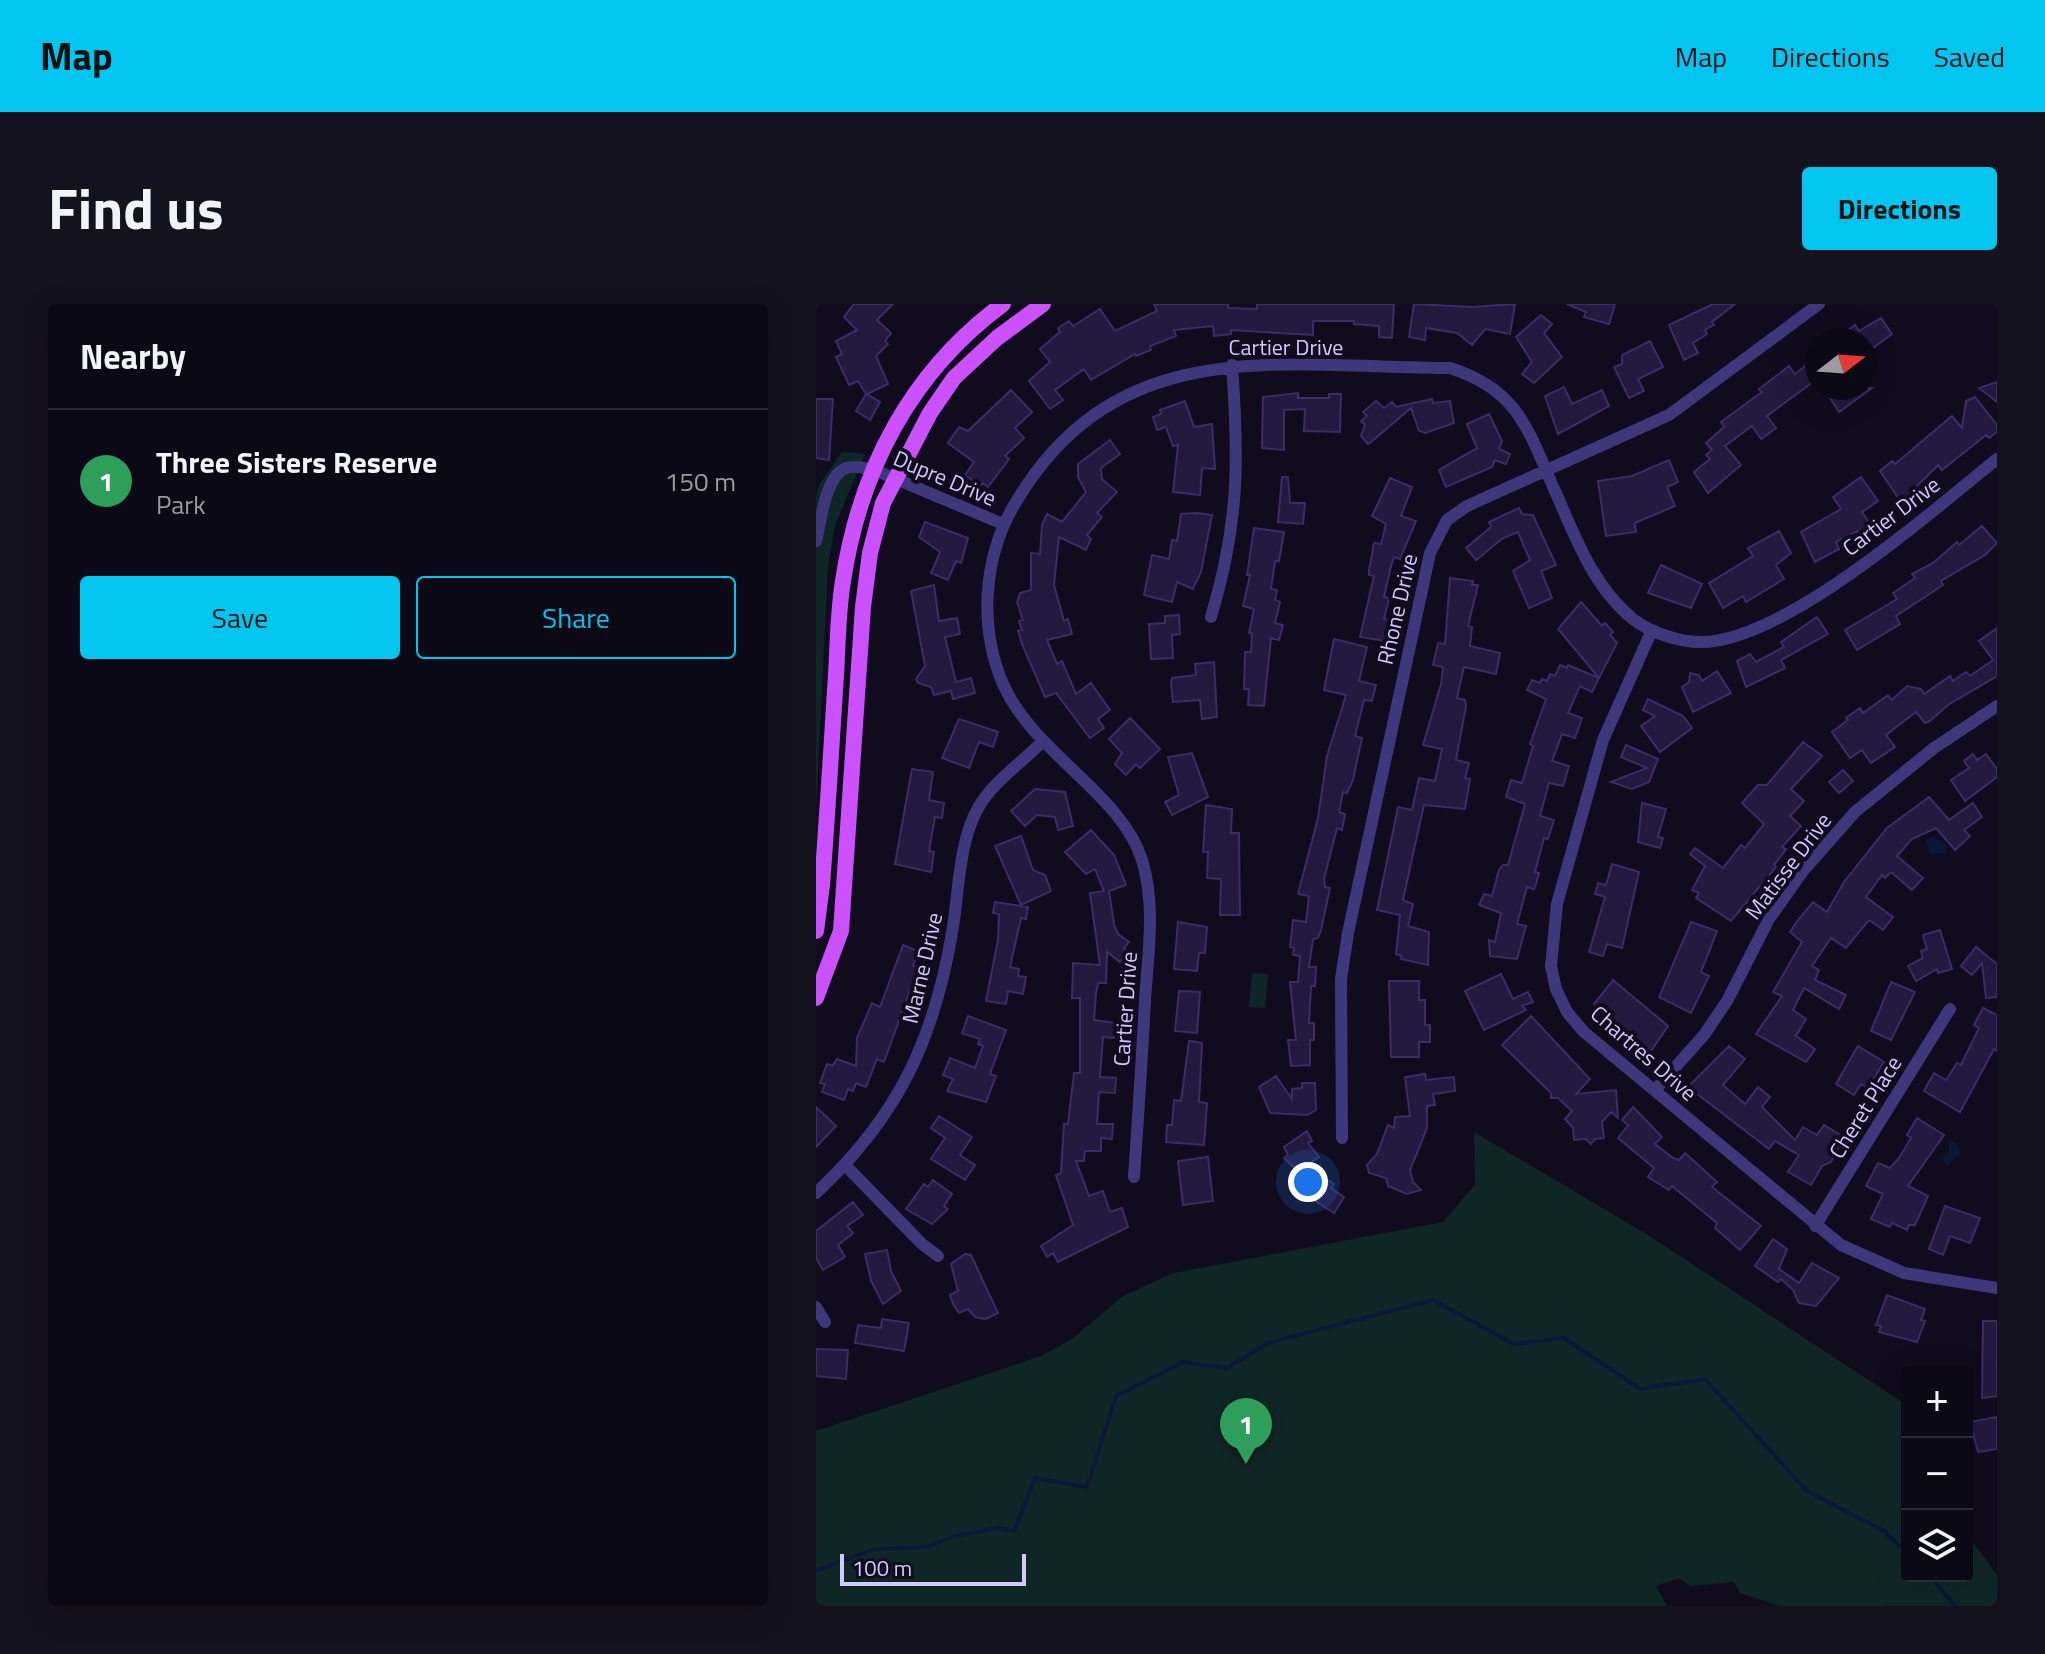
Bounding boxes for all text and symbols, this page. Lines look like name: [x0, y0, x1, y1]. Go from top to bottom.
text: Map: [40, 27, 113, 85]
text: Map: [1675, 35, 1727, 78]
text: Directions: [1771, 35, 1890, 78]
text: Saved: [1934, 35, 2005, 78]
text: Find us: [48, 166, 224, 251]
button: Directions: [1802, 167, 1997, 250]
north arrow: [1805, 328, 1877, 400]
text: Nearby: [80, 330, 186, 382]
street label: Cartier Drive: [1229, 330, 1343, 364]
text: Three Sisters Reserve: [156, 439, 437, 485]
street label: Dupre Drive: [888, 441, 1002, 515]
text: 1: [99, 462, 113, 501]
text: 150 m: [665, 462, 736, 501]
street label: Cartier Drive: [1835, 468, 1947, 564]
text: Park: [156, 485, 206, 524]
street label: Rhone Drive: [1368, 550, 1426, 668]
button: Save: [80, 576, 400, 659]
button: Share: [416, 576, 736, 659]
street label: Matisse Drive: [1736, 805, 1840, 927]
street label: Marne Drive: [893, 909, 951, 1027]
street label: Cartier Drive: [1104, 951, 1146, 1067]
street label: Chartres Drive: [1583, 997, 1705, 1109]
street label: Cheret Place: [1820, 1049, 1910, 1165]
your location: [1288, 1162, 1328, 1202]
map controls: [1901, 1366, 1973, 1582]
button: +: [1901, 1366, 1973, 1438]
pin: 1: [1220, 1398, 1272, 1464]
button: −: [1901, 1438, 1973, 1510]
button: layers: [1901, 1510, 1973, 1582]
scale bar: [840, 1550, 1026, 1586]
text: 100 m: [852, 1551, 912, 1585]

